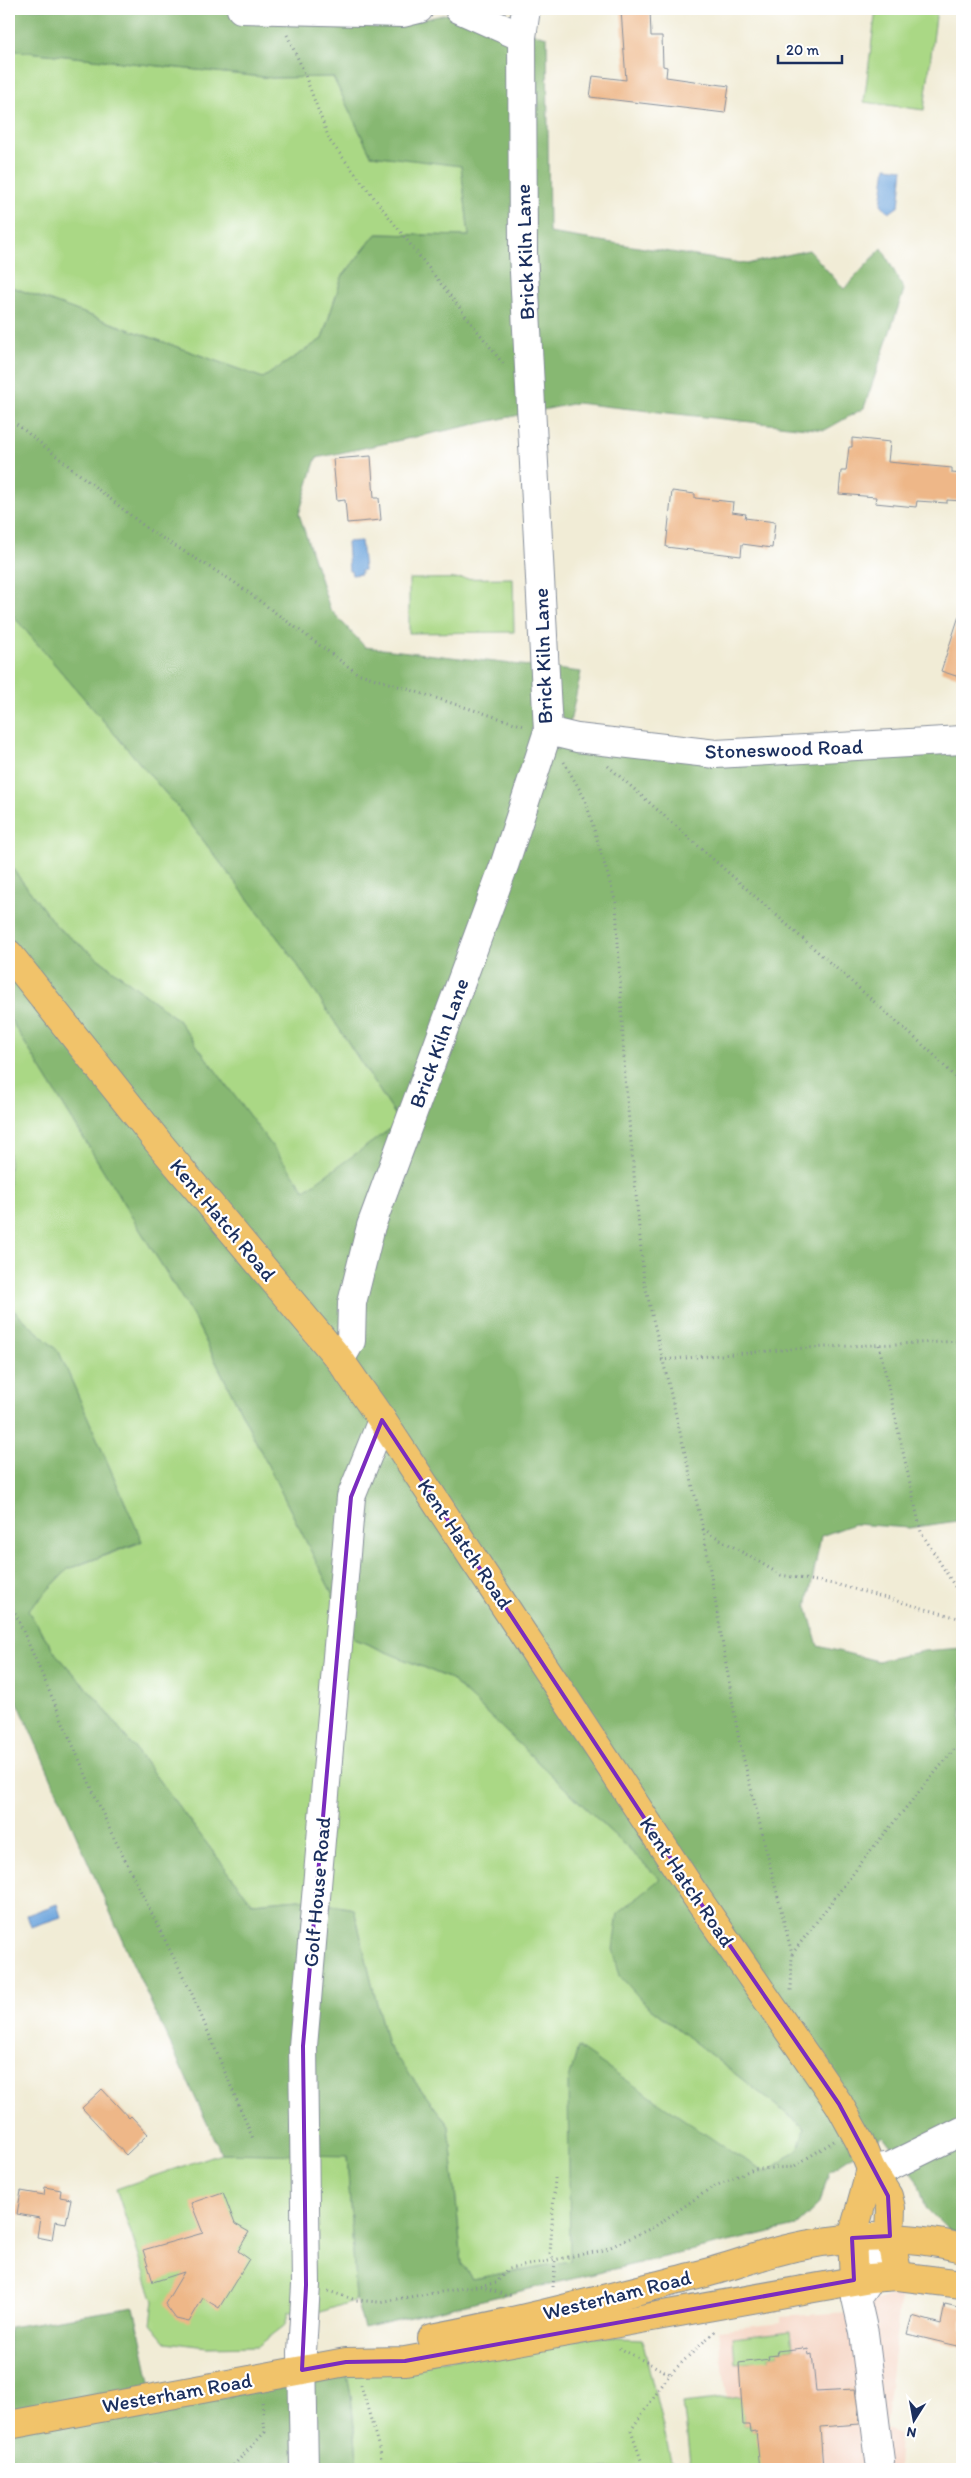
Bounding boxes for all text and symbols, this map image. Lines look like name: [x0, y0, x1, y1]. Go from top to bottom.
scale bar: [778, 32, 842, 64]
text: 20 m: [786, 41, 820, 59]
street label: Brick Kiln Lane: [510, 184, 539, 321]
street label: Brick Kiln Lane: [528, 588, 557, 725]
street label: Stoneswood Road: [704, 733, 864, 764]
street label: Brick Kiln Lane: [403, 975, 474, 1111]
street label: Kent Hatch Road: [165, 1154, 282, 1286]
street label: Kent Hatch Road: [413, 1474, 519, 1614]
street label: Kent Hatch Road: [635, 1812, 741, 1952]
street label: Golf House Road: [297, 1815, 336, 1968]
street label: Westerham Road: [540, 2264, 694, 2325]
street label: Westerham Road: [100, 2367, 254, 2418]
north arrow: [888, 2396, 938, 2446]
text: N: [905, 2423, 918, 2442]

